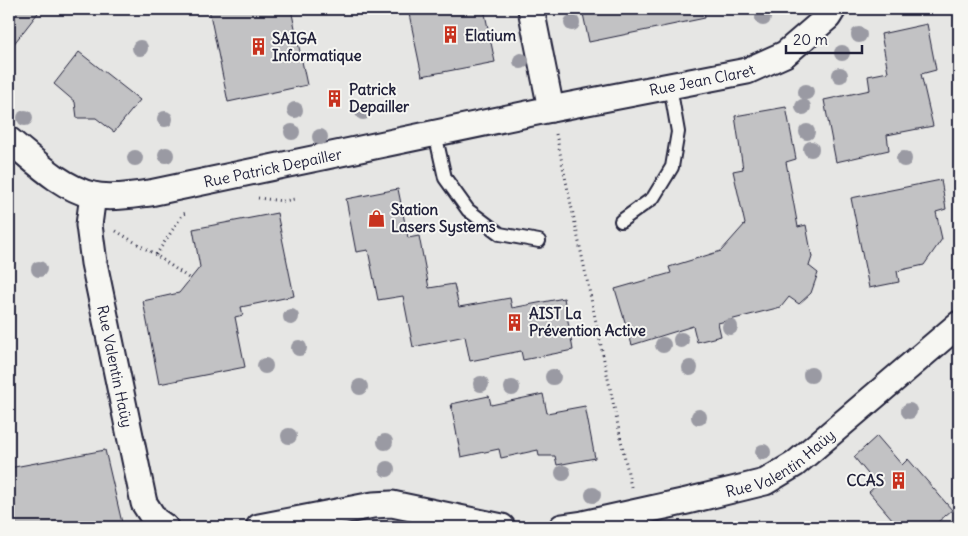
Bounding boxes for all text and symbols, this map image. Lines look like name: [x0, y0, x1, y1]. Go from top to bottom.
scale bar: [786, 22, 862, 54]
building icon: Elatium: [441, 25, 461, 45]
place label: Elatium: [465, 26, 516, 45]
place label: SAIGA Informatique: [272, 29, 362, 66]
text: 20 m: [793, 30, 828, 49]
building icon: SAIGA Informatique: [248, 37, 268, 57]
street label: Rue Jean Claret: [647, 59, 758, 99]
place label: Patrick Depailler: [349, 80, 410, 117]
building icon: Patrick Depailler: [325, 88, 345, 108]
street label: Rue Patrick Depailler: [202, 144, 343, 191]
place label: Station Lasers Systems: [391, 200, 496, 237]
shop icon: Station Lasers Systems: [367, 208, 387, 228]
street label: Rue Valentin Haüy: [94, 303, 137, 429]
place label: AIST La Prévention Active: [529, 304, 646, 340]
building icon: AIST La Prévention Active: [505, 312, 525, 332]
street label: Rue Valentin Haüy: [724, 425, 839, 501]
building icon: CCAS: [888, 470, 908, 490]
place label: CCAS: [847, 471, 884, 490]

